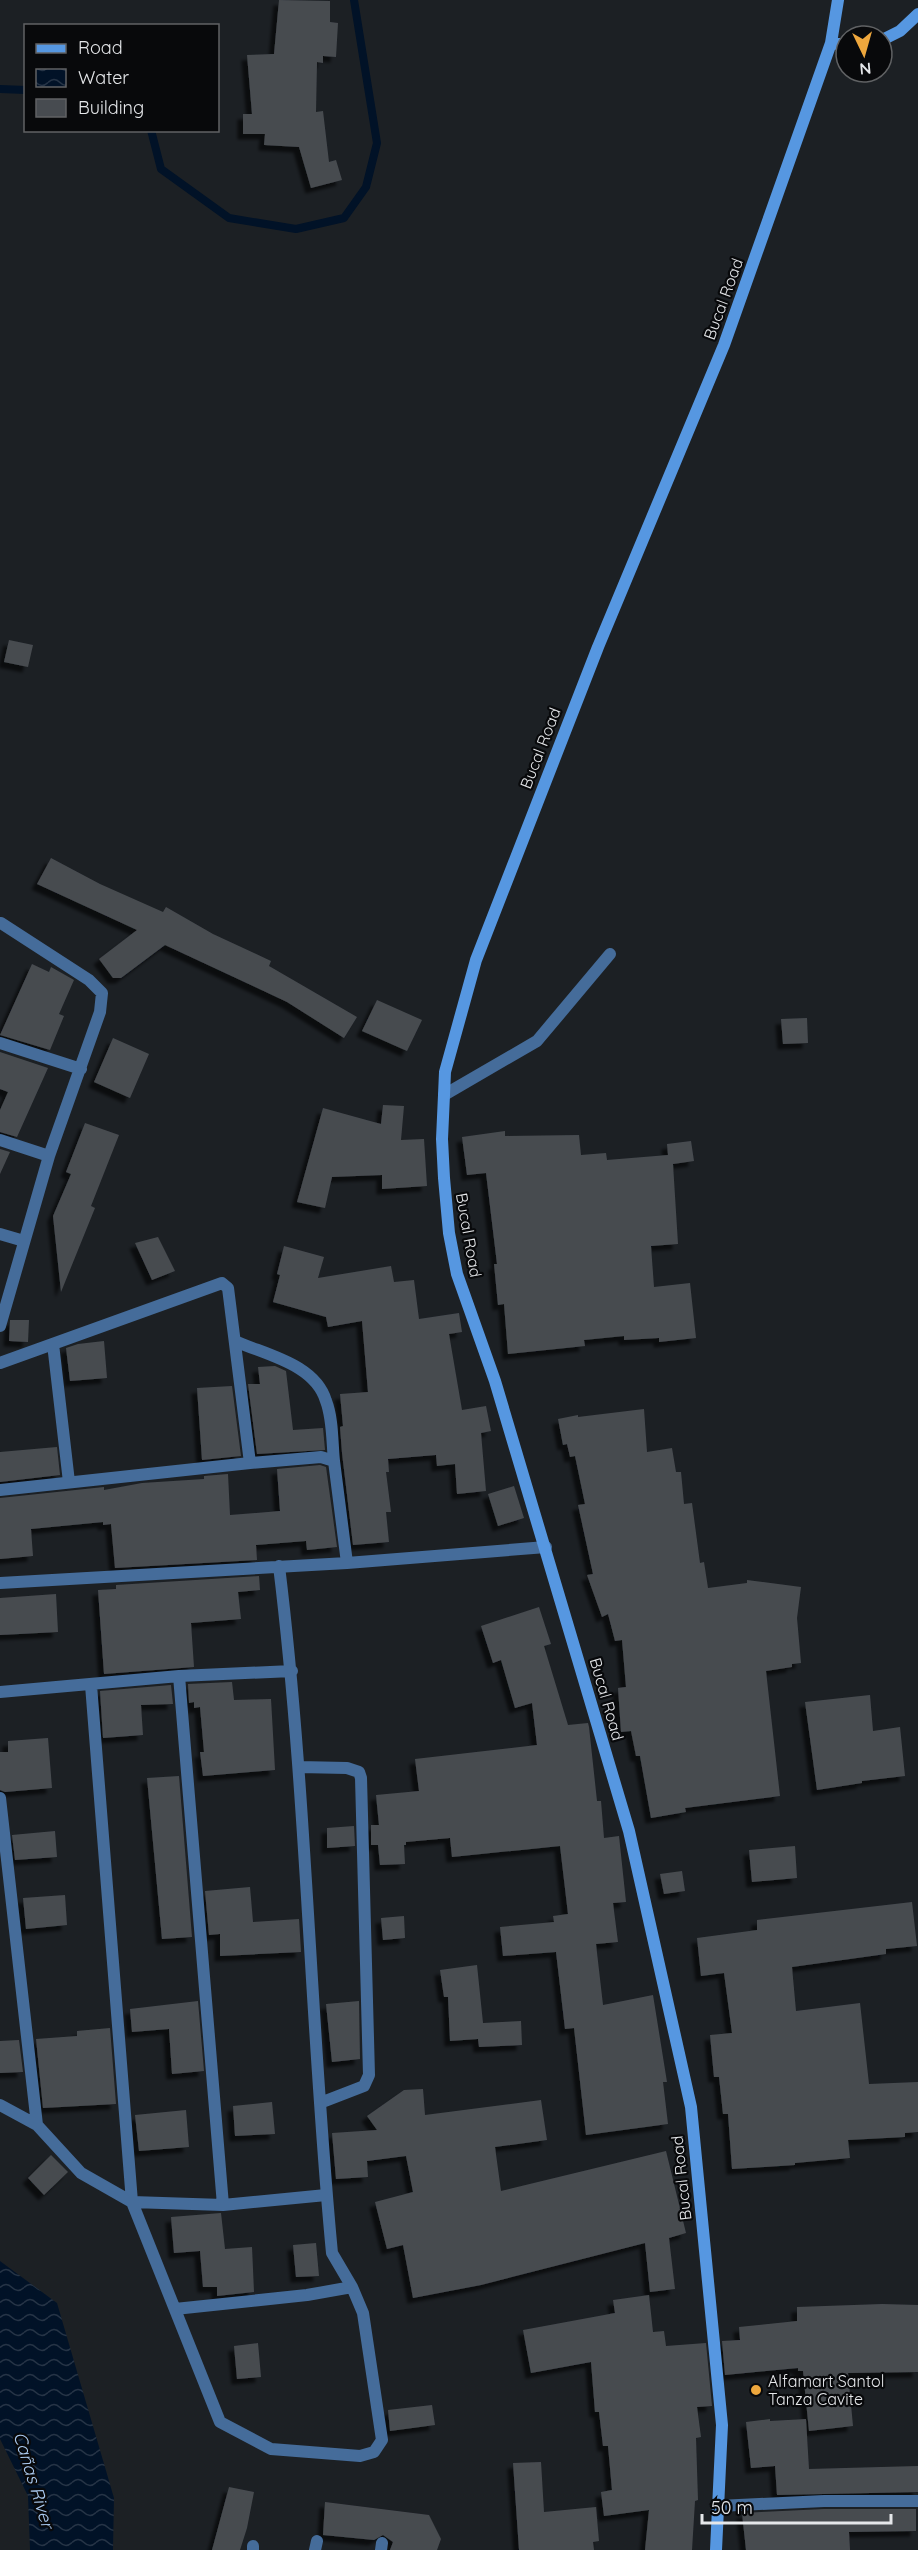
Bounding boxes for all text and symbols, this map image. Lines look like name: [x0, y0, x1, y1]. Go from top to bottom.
legend: [24, 24, 219, 132]
north arrow: [834, 24, 894, 84]
text: Road: [78, 36, 123, 59]
text: N: [859, 58, 872, 79]
text: Water: [78, 66, 129, 89]
text: Building: [78, 96, 144, 119]
street label: Bucal Road: [699, 256, 747, 342]
street label: Bucal Road: [515, 705, 565, 791]
street label: Bucal Road: [452, 1191, 486, 1279]
street label: Bucal Road: [586, 1655, 628, 1743]
street label: Bucal Road: [667, 2135, 695, 2221]
place label: Alfamart Santol Tanza Cavite: [768, 2371, 884, 2409]
marker: Alfamart Santol Tanza Cavite: [749, 2383, 763, 2397]
water label: Cañas River: [8, 2429, 60, 2533]
scale bar: [702, 2487, 891, 2525]
text: 50 m: [711, 2496, 753, 2519]

